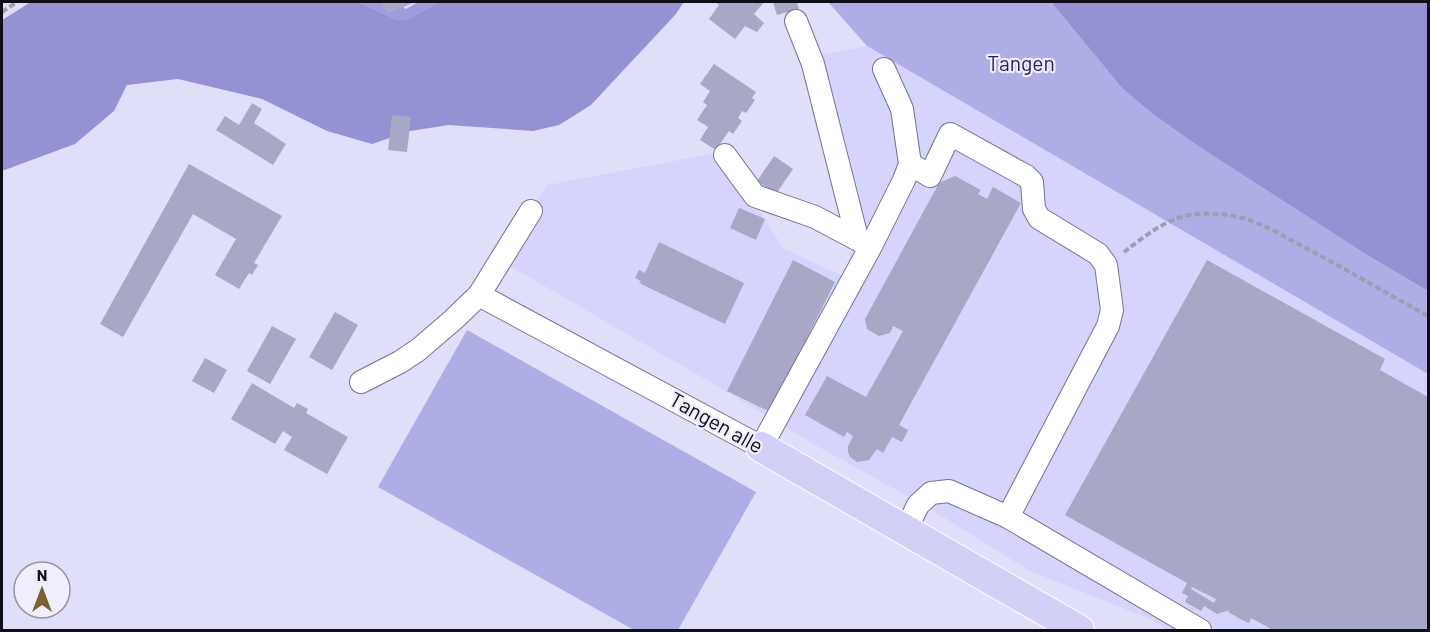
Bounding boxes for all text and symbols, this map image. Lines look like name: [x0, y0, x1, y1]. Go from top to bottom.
park label: Tangen: [987, 50, 1055, 75]
street label: Tangen alle: [666, 386, 768, 458]
north arrow: [12, 560, 72, 620]
text: N: [37, 565, 47, 584]

